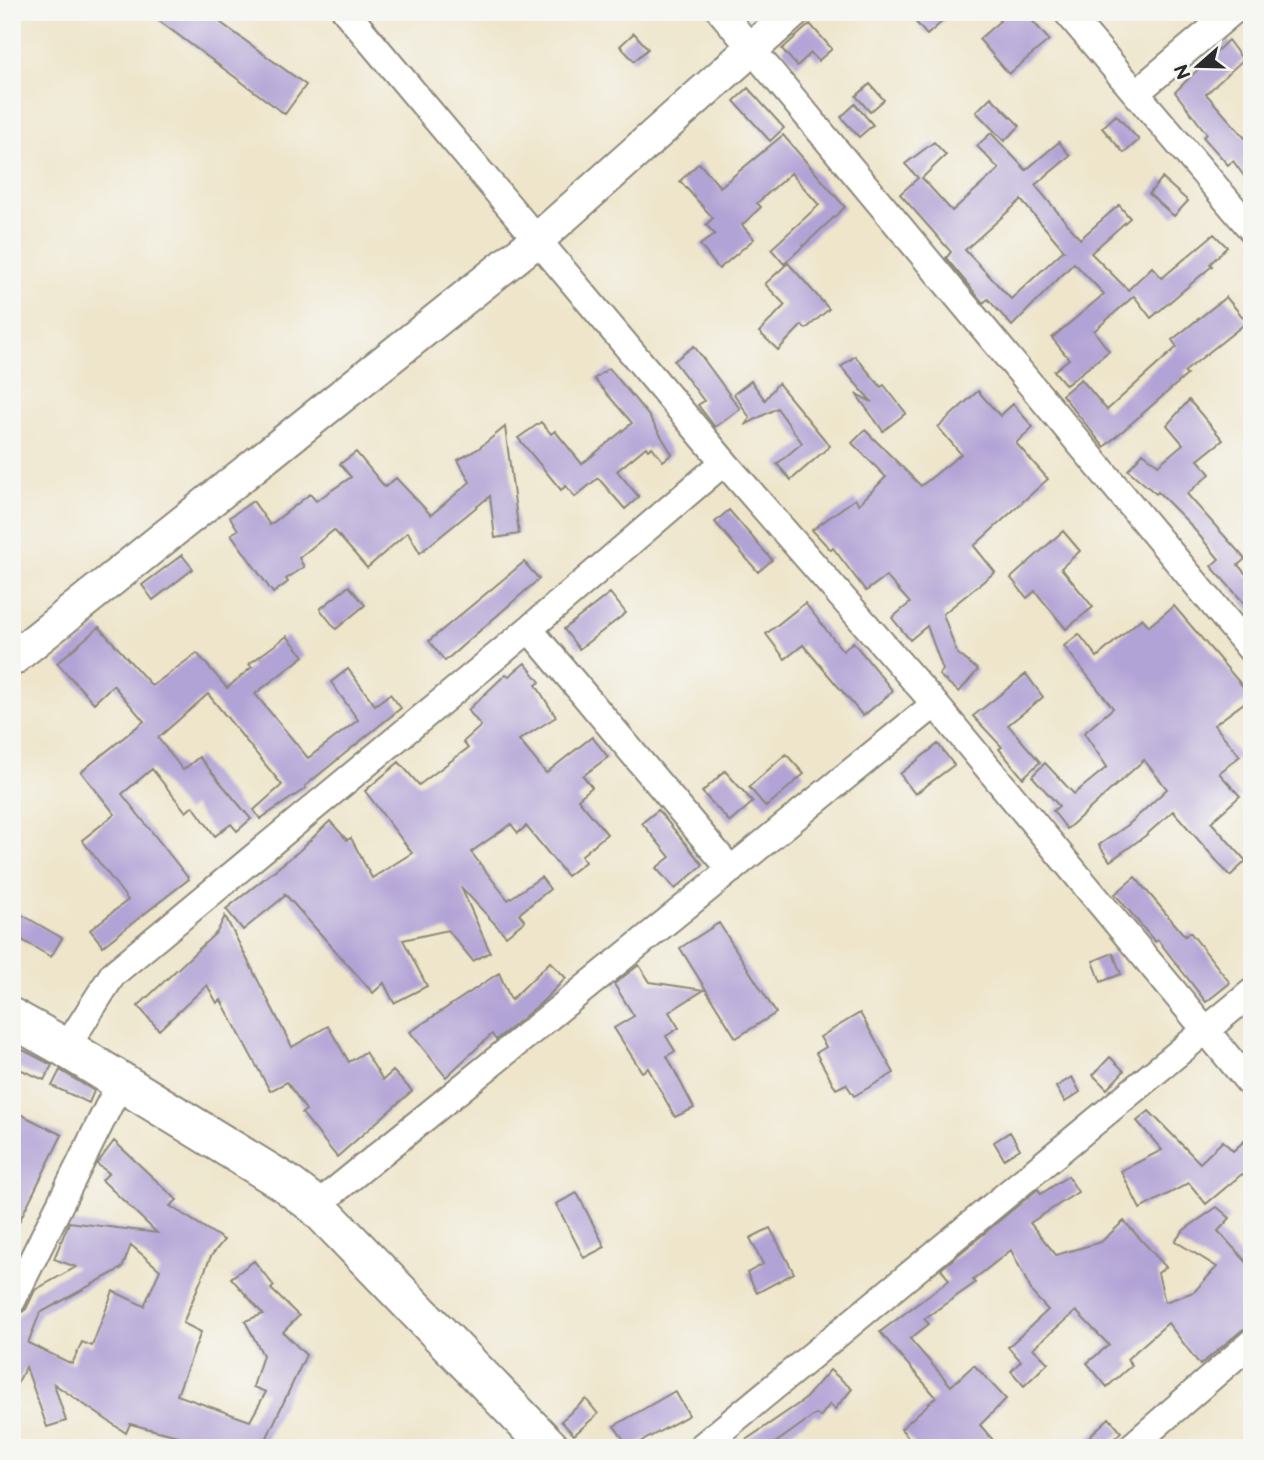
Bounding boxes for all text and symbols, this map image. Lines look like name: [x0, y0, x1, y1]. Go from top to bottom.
north arrow: [1162, 32, 1232, 102]
text: N: [1170, 61, 1197, 82]

